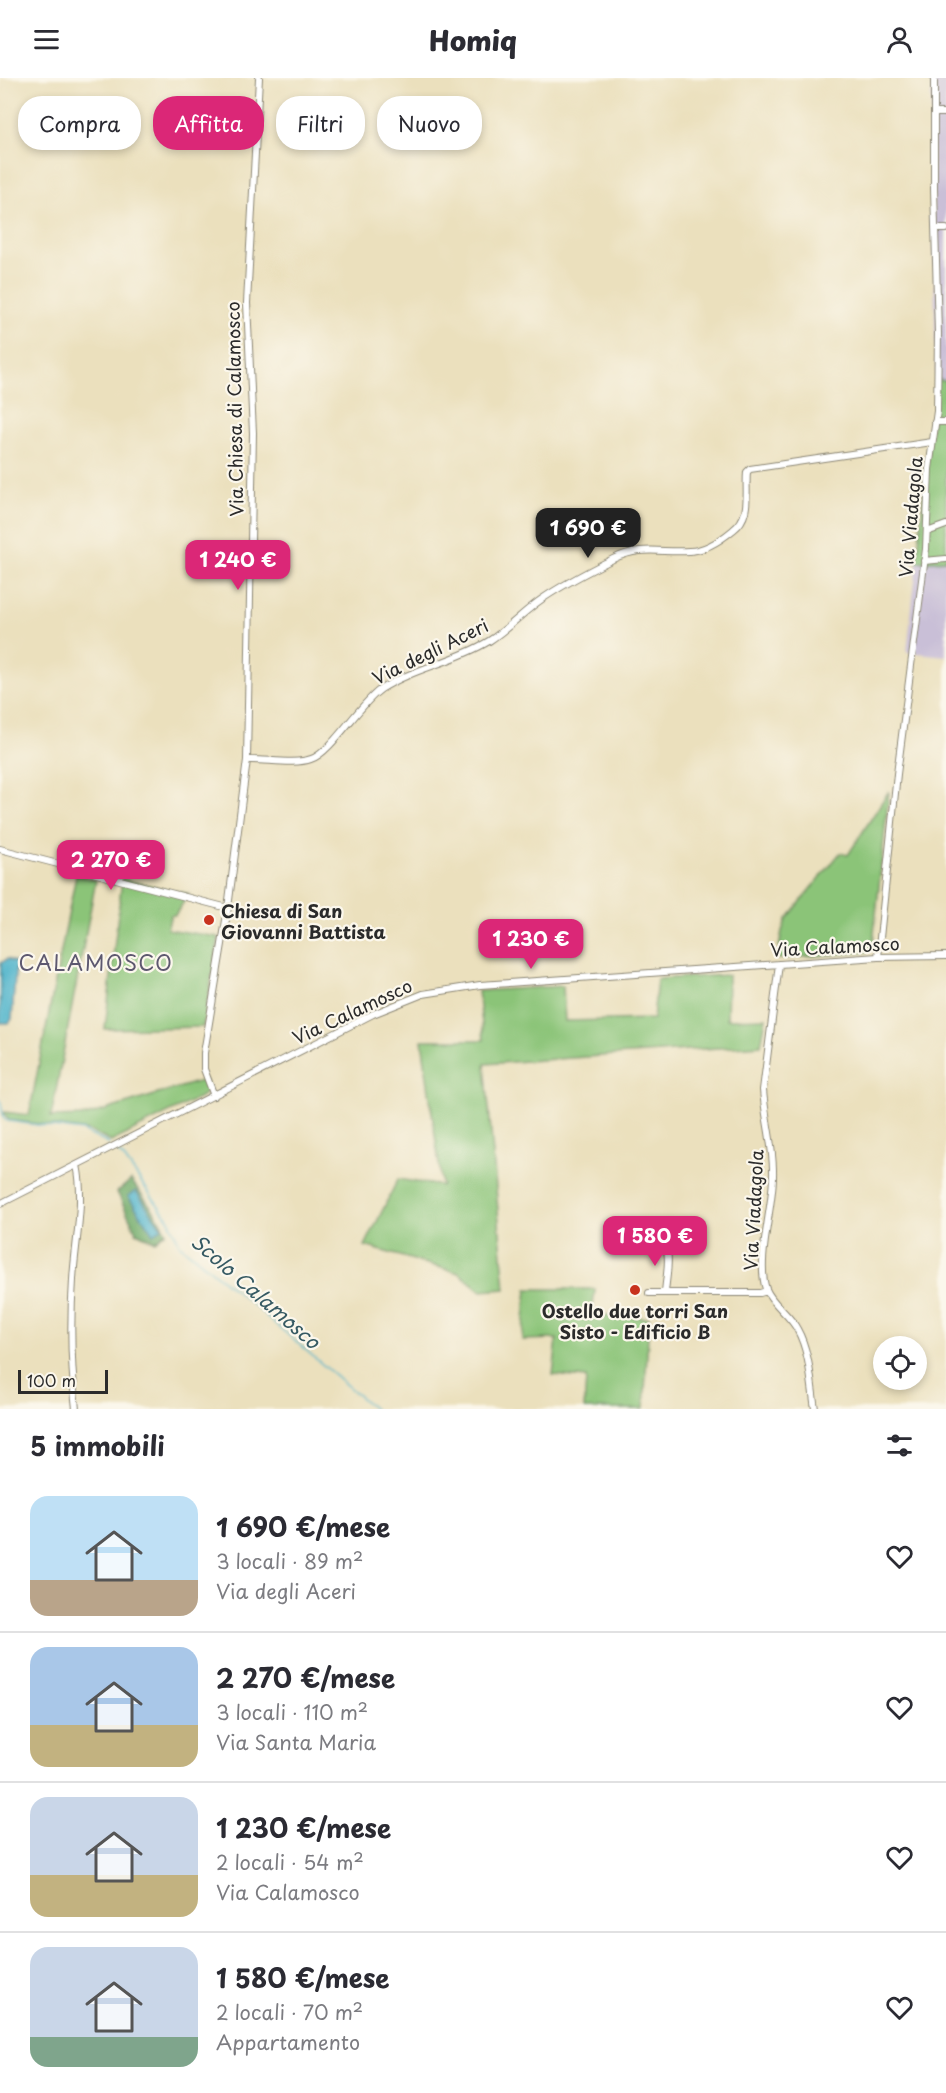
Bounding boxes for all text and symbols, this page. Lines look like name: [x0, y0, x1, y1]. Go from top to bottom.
text: Homiq: [429, 19, 517, 60]
icon: menu: [30, 23, 63, 56]
icon: person: [883, 23, 916, 56]
chip: Compra: [18, 96, 141, 150]
chip: Affitta: [153, 96, 264, 150]
chip: Filtri: [276, 96, 365, 150]
chip: Nuovo: [377, 96, 482, 150]
street label: Via Chiesa di Calamosco: [219, 301, 249, 517]
street label: Via Viadagola: [891, 455, 929, 579]
pin: 1 690 €: [533, 508, 643, 559]
text: 1 690 €: [550, 512, 626, 542]
pin: 1 240 €: [183, 540, 293, 591]
text: 1 240 €: [199, 544, 277, 574]
street label: Via degli Aceri: [367, 611, 493, 691]
pin: 2 270 €: [56, 840, 166, 891]
text: 2 270 €: [71, 844, 151, 874]
place label: Chiesa di San Giovanni Battista: [221, 897, 386, 945]
marker: Chiesa di San Giovanni Battista: [202, 913, 216, 927]
pin: 1 230 €: [476, 919, 586, 970]
text: 1 230 €: [492, 923, 570, 953]
street label: Via Calamosco: [770, 929, 900, 963]
district label: CALAMOSCO: [18, 946, 174, 978]
street label: Via Calamosco: [288, 971, 416, 1051]
street label: Via Viadagola: [736, 1148, 770, 1271]
pin: 1 580 €: [600, 1216, 710, 1267]
text: 1 580 €: [617, 1220, 693, 1250]
water label: Scolo Calamosco: [185, 1227, 328, 1356]
marker: Ostello due torri San Sisto - Edificio B: [628, 1283, 642, 1297]
place label: Ostello due torri San Sisto - Edificio B: [542, 1297, 728, 1345]
map controls: [873, 1336, 927, 1390]
button: locate: [873, 1336, 927, 1390]
scale bar: [18, 1367, 108, 1394]
text: 100 m: [27, 1368, 76, 1392]
text: 5 immobili: [30, 1426, 165, 1465]
icon: filters: [883, 1429, 916, 1462]
text: 1 690 €/mese: [216, 1507, 390, 1546]
icon: home: [78, 1520, 150, 1592]
icon: heart: [883, 1540, 916, 1573]
text: 3 locali · 89 m²: [216, 1546, 363, 1576]
text: Via degli Aceri: [216, 1576, 356, 1606]
text: 2 270 €/mese: [216, 1658, 395, 1697]
icon: home: [78, 1671, 150, 1743]
icon: heart: [883, 1691, 916, 1724]
text: 3 locali · 110 m²: [216, 1697, 368, 1727]
text: Via Santa Maria: [216, 1727, 376, 1757]
text: 1 230 €/mese: [216, 1808, 391, 1847]
icon: home: [78, 1821, 150, 1893]
icon: heart: [883, 1841, 916, 1874]
text: 2 locali · 54 m²: [216, 1847, 364, 1877]
text: Via Calamosco: [216, 1877, 360, 1907]
text: 1 580 €/mese: [216, 1958, 390, 1997]
icon: home: [78, 1971, 150, 2043]
icon: heart: [883, 1991, 916, 2024]
text: 2 locali · 70 m²: [216, 1997, 363, 2027]
text: Appartamento: [216, 2027, 360, 2057]

